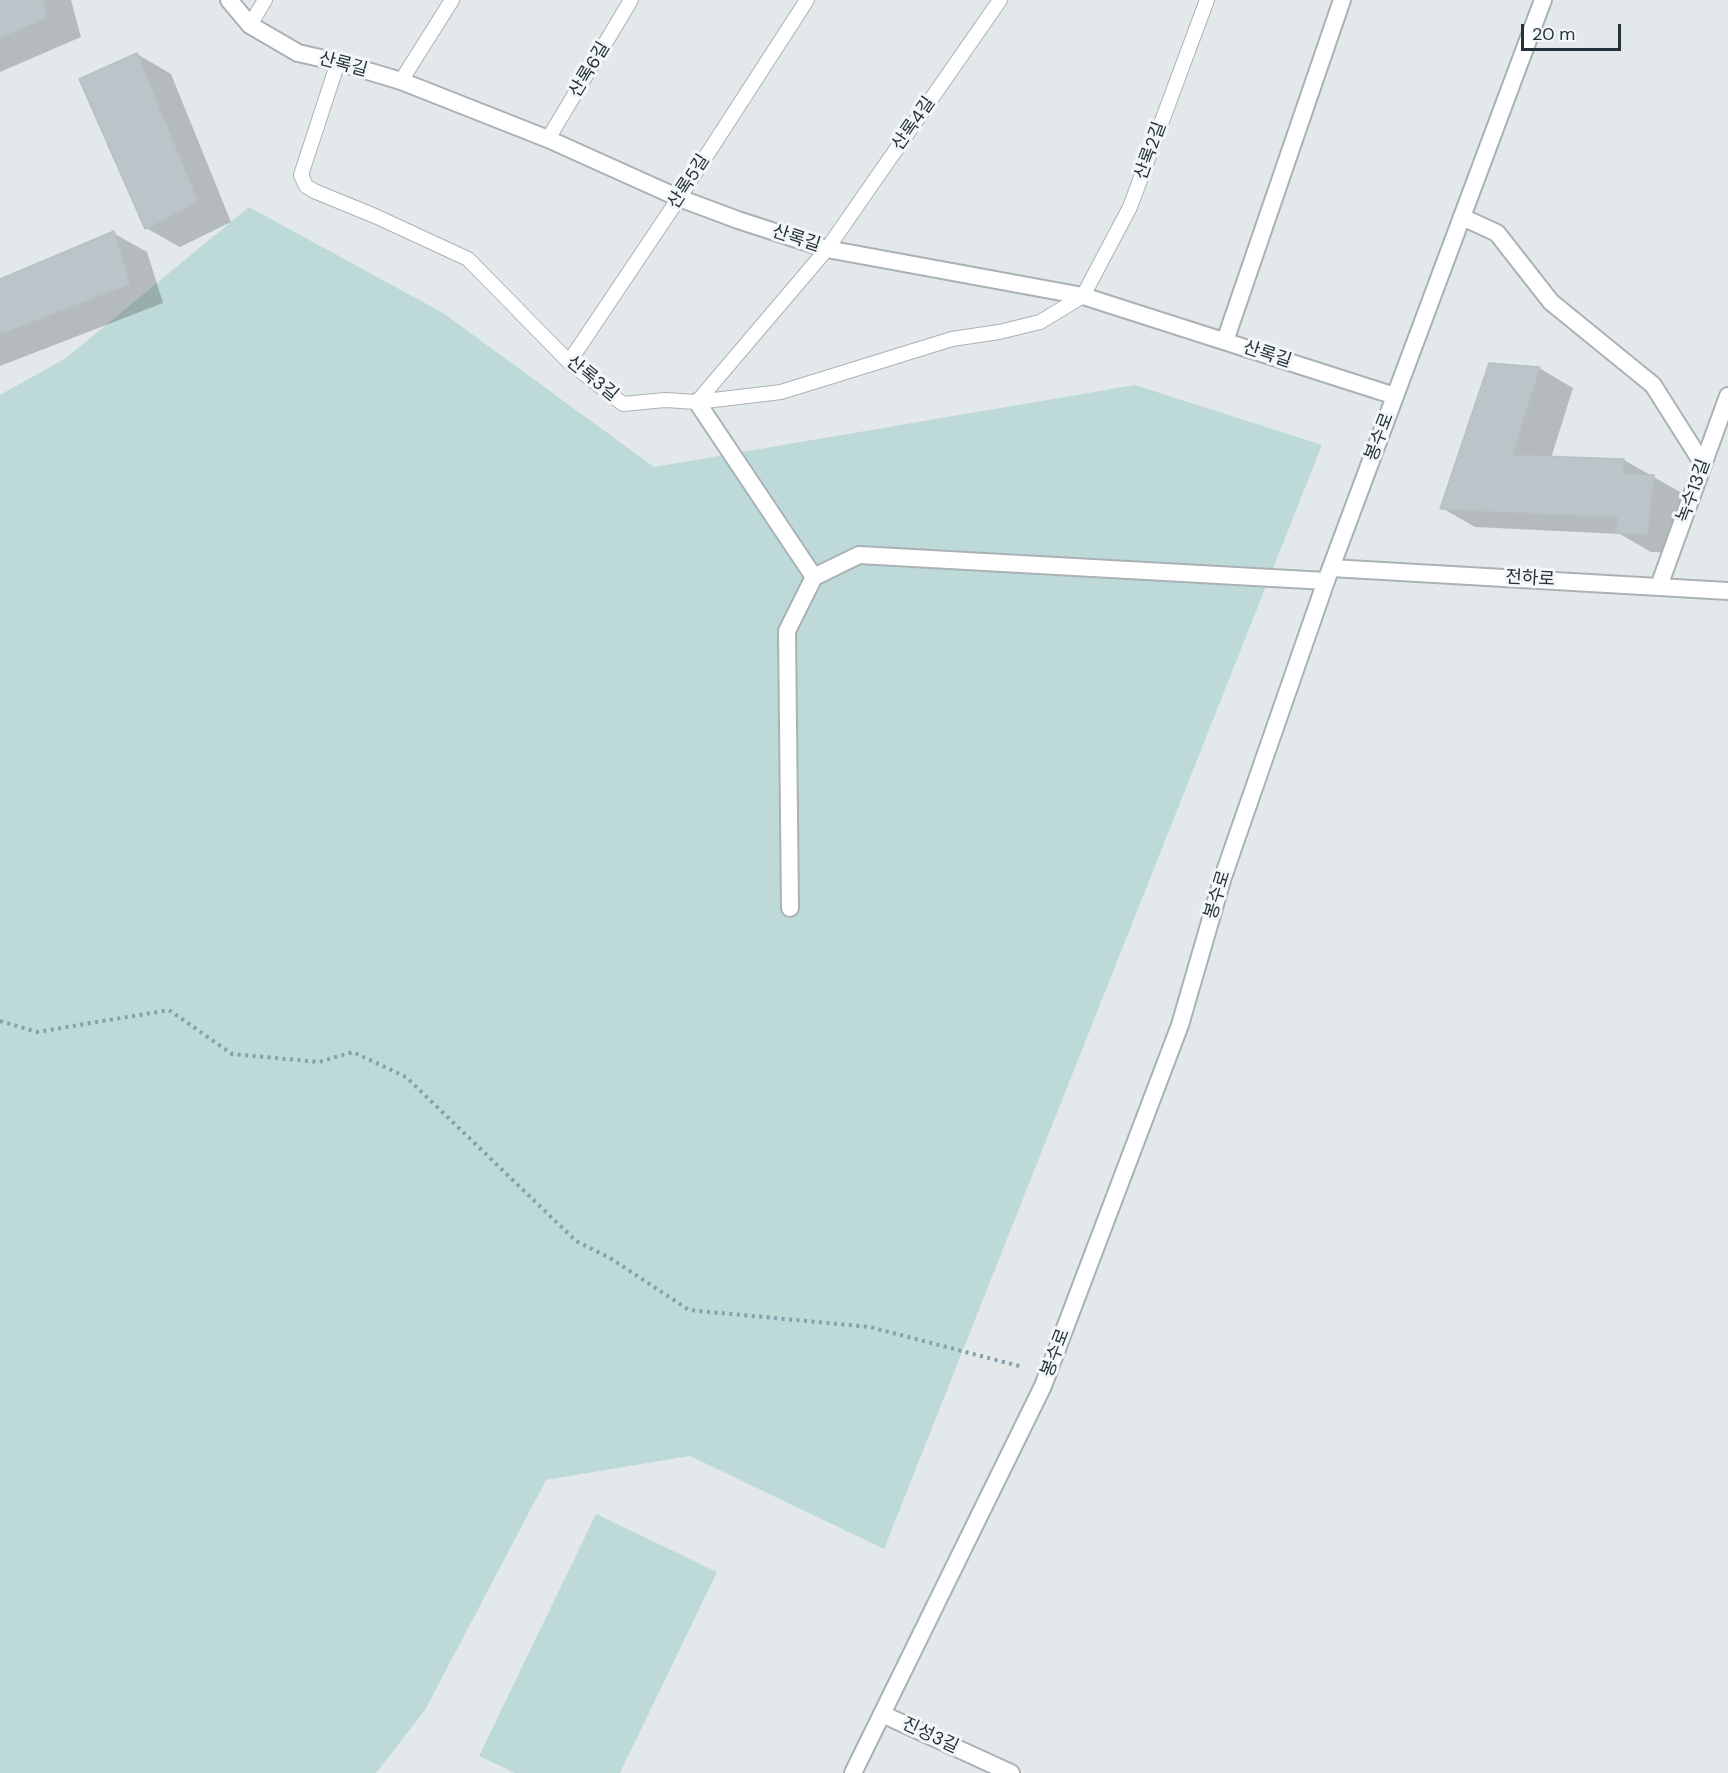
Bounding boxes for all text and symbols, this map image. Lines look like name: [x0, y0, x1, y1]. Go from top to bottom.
scale bar: [1524, 12, 1624, 50]
text: 20 m: [1532, 22, 1575, 46]
street label: 산록6길: [565, 38, 615, 102]
street label: 산록길: [316, 48, 370, 82]
street label: 산록4길: [888, 93, 940, 155]
street label: 산록2길: [1131, 119, 1171, 183]
street label: 산록5길: [663, 151, 715, 213]
street label: 산록길: [769, 221, 823, 257]
street label: 산록길: [1240, 337, 1294, 373]
street label: 산록3길: [562, 352, 622, 406]
street label: 봉수로: [1361, 410, 1399, 464]
street label: 녹수13길: [1673, 456, 1715, 526]
street label: 전하로: [1505, 567, 1555, 591]
street label: 봉수로: [1200, 868, 1236, 922]
street label: 봉수로: [1037, 1326, 1075, 1380]
street label: 진성3길: [898, 1713, 962, 1759]

